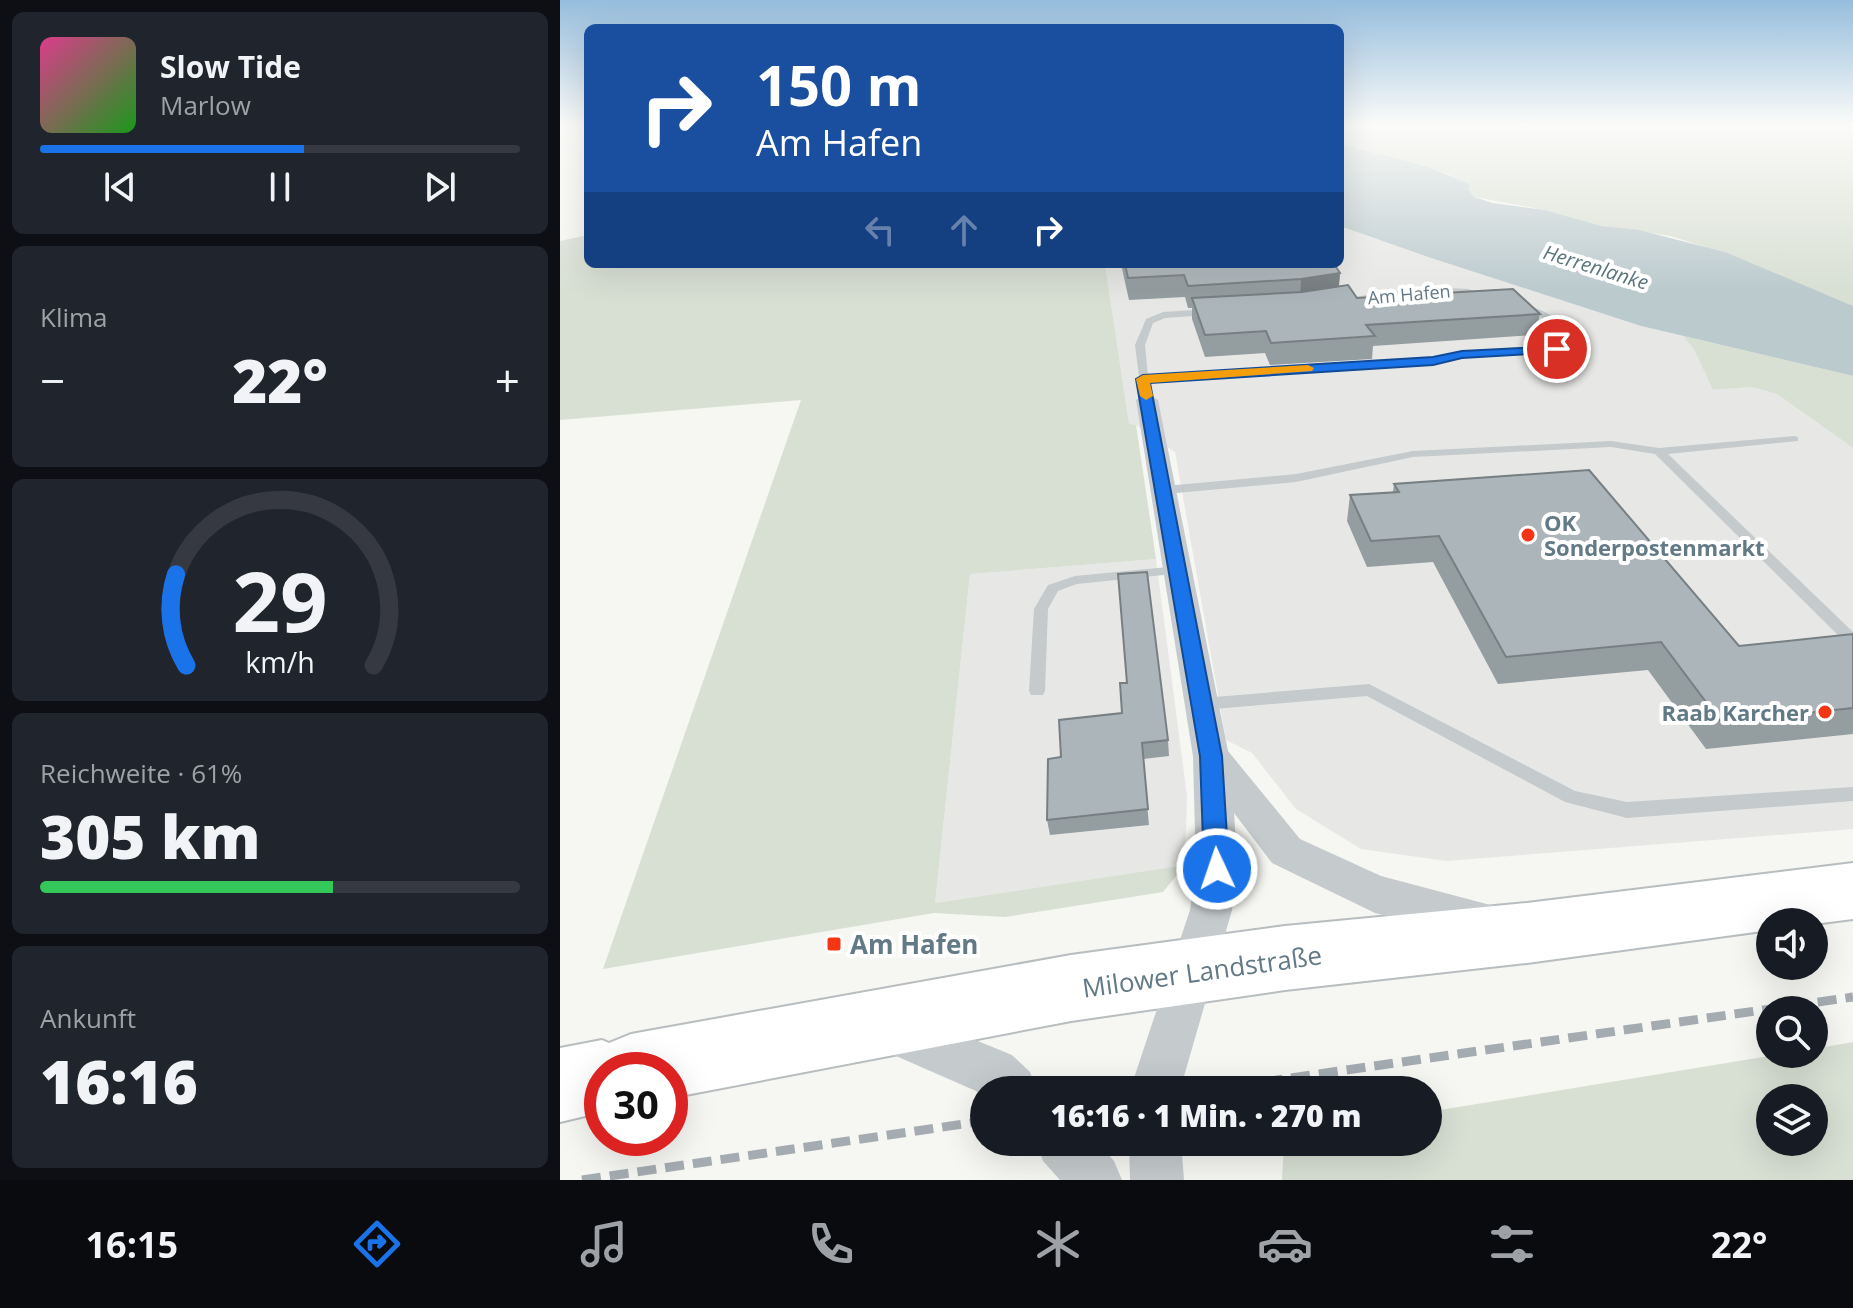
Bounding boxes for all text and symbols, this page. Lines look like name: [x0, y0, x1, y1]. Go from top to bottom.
text: Slow Tide: [160, 46, 301, 87]
text: 150 m: [756, 46, 922, 122]
icon: right: [624, 56, 728, 160]
text: Marlow: [160, 87, 251, 123]
text: Am Hafen: [756, 118, 922, 167]
icon: previous: [98, 165, 142, 209]
icon: pause: [258, 165, 302, 209]
icon: next: [418, 165, 462, 209]
icon: left: [858, 208, 902, 252]
icon: ahead: [942, 208, 986, 252]
icon: right: [1026, 208, 1070, 252]
water label: Herrenlanke: [1540, 238, 1652, 296]
street label: Am Hafen: [1367, 278, 1451, 310]
text: Klima: [40, 299, 108, 335]
pin: [1523, 315, 1591, 383]
icon: arrive: [1535, 327, 1579, 371]
text: 22°: [232, 339, 328, 421]
text: −: [40, 350, 65, 410]
text: +: [495, 350, 520, 410]
place label: OK Sonderpostenmarkt: [1544, 507, 1765, 562]
marker: OK Sonderpostenmarkt: [1519, 526, 1537, 544]
text: 29: [232, 543, 328, 656]
text: km/h: [245, 642, 315, 681]
place label: Raab Karcher: [1662, 697, 1809, 727]
marker: Raab Karcher: [1816, 703, 1834, 721]
text: Reichweite · 61%: [40, 755, 242, 791]
text: 305 km: [40, 795, 261, 877]
position arrow: [1175, 827, 1259, 911]
map controls: [1756, 908, 1828, 1156]
button: sound: [1756, 908, 1828, 980]
place label: Am Hafen: [850, 926, 978, 962]
marker: Am Hafen: [825, 935, 843, 953]
street label: Milower Landstraße: [1080, 936, 1324, 1006]
button: search: [1756, 996, 1828, 1068]
text: Ankunft: [40, 1000, 136, 1036]
text: 16:16: [40, 1040, 198, 1122]
speed limit sign: 30: [584, 1052, 688, 1156]
button: layers: [1756, 1084, 1828, 1156]
text: 16:16 · 1 Min. · 270 m: [1051, 1095, 1361, 1136]
icon: directions: [349, 1216, 405, 1272]
icon: music: [576, 1216, 632, 1272]
icon: phone: [803, 1216, 859, 1272]
icon: climate: [1030, 1216, 1086, 1272]
icon: car: [1257, 1216, 1313, 1272]
icon: filters: [1484, 1216, 1540, 1272]
text: 16:15: [85, 1220, 178, 1269]
text: 22°: [1711, 1220, 1767, 1269]

